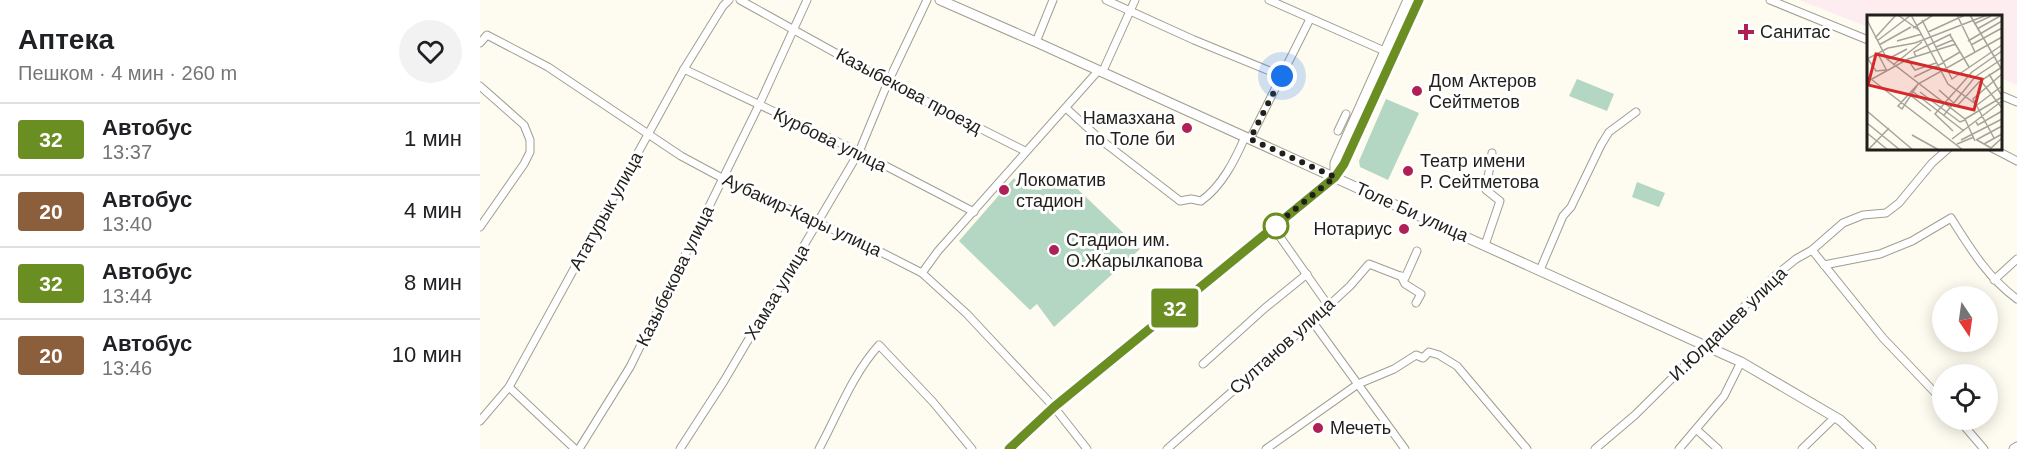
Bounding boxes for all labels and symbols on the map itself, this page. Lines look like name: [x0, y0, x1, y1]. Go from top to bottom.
inset map: [1867, 15, 2002, 150]
place label: Санитас: [1760, 22, 1830, 42]
marker: Санитас: [1737, 23, 1755, 41]
street label: Казыбекова проезд: [833, 44, 986, 138]
your location: [1267, 61, 1297, 91]
place label: Дом Актеров Сейтметов: [1429, 71, 1537, 112]
marker: Дом Актеров Сейтметов: [1410, 84, 1424, 98]
street label: Курбова улица: [770, 104, 891, 176]
place label: Намазхана по Толе би: [1083, 108, 1176, 149]
marker: Намазхана по Толе би: [1180, 121, 1194, 135]
street label: Ататурык улица: [565, 148, 647, 273]
place label: Театр имени Р. Сейтметова: [1420, 151, 1540, 192]
marker: Театр имени Р. Сейтметова: [1401, 164, 1415, 178]
street label: Аубакир-Кары улица: [719, 169, 885, 261]
place label: Локоматив стадион: [1016, 170, 1106, 211]
street label: Толе Би улица: [1353, 178, 1472, 246]
marker: Локоматив стадион: [997, 183, 1011, 197]
street label: Казыбекова улица: [632, 202, 718, 349]
unlabelled marker: [1263, 213, 1289, 239]
place label: Нотариус: [1313, 219, 1392, 239]
marker: Нотариус: [1397, 222, 1411, 236]
place label: Стадион им. О.Жарылкапова: [1066, 230, 1204, 271]
street label: Хамза улица: [741, 240, 814, 343]
marker: Стадион им. О.Жарылкапова: [1047, 243, 1061, 257]
street label: И.Юлдашев улица: [1665, 262, 1791, 385]
north arrow: [1932, 286, 1998, 352]
line badge: 32: [1148, 288, 1202, 328]
street label: Султанов улица: [1225, 293, 1339, 398]
place label: Мечеть: [1330, 418, 1391, 438]
marker: Мечеть: [1311, 421, 1325, 435]

